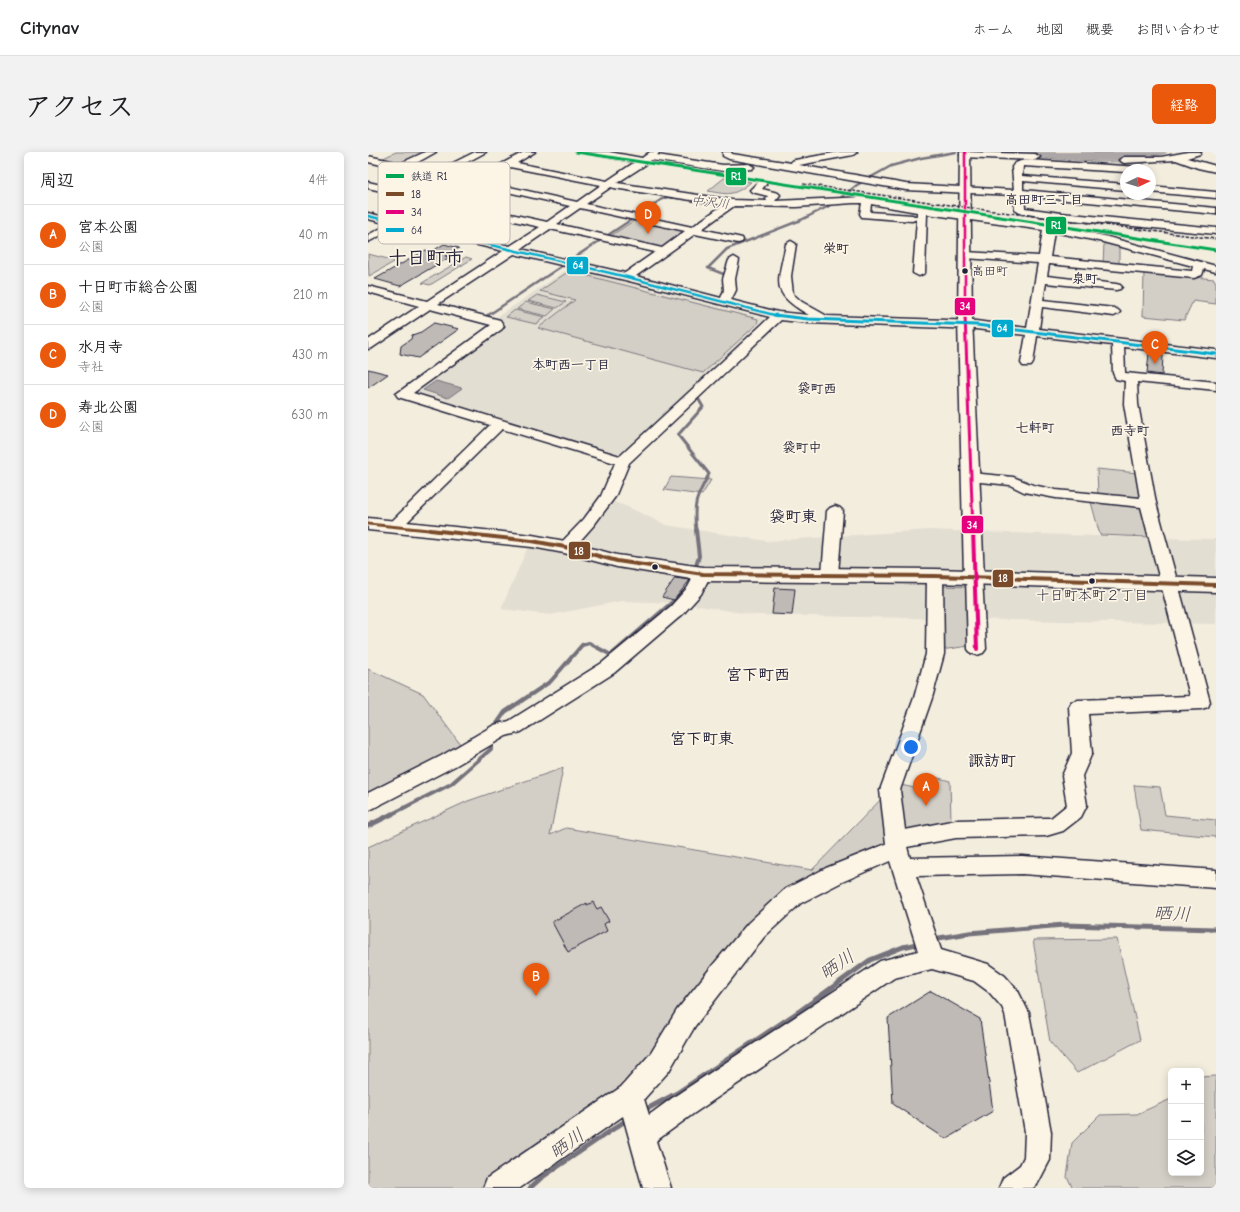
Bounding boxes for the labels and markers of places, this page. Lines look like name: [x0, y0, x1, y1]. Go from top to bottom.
pin: D: [635, 201, 661, 234]
place label: 高田町: [972, 264, 1008, 278]
marker: 高田町: [960, 266, 970, 276]
pin: C: [1142, 331, 1168, 364]
unlabelled marker: [650, 562, 660, 572]
marker: 十日町本町２丁目: [1087, 576, 1097, 586]
place label: 十日町本町２丁目: [1036, 587, 1148, 604]
pin: A: [913, 773, 939, 806]
pin: B: [523, 963, 549, 996]

